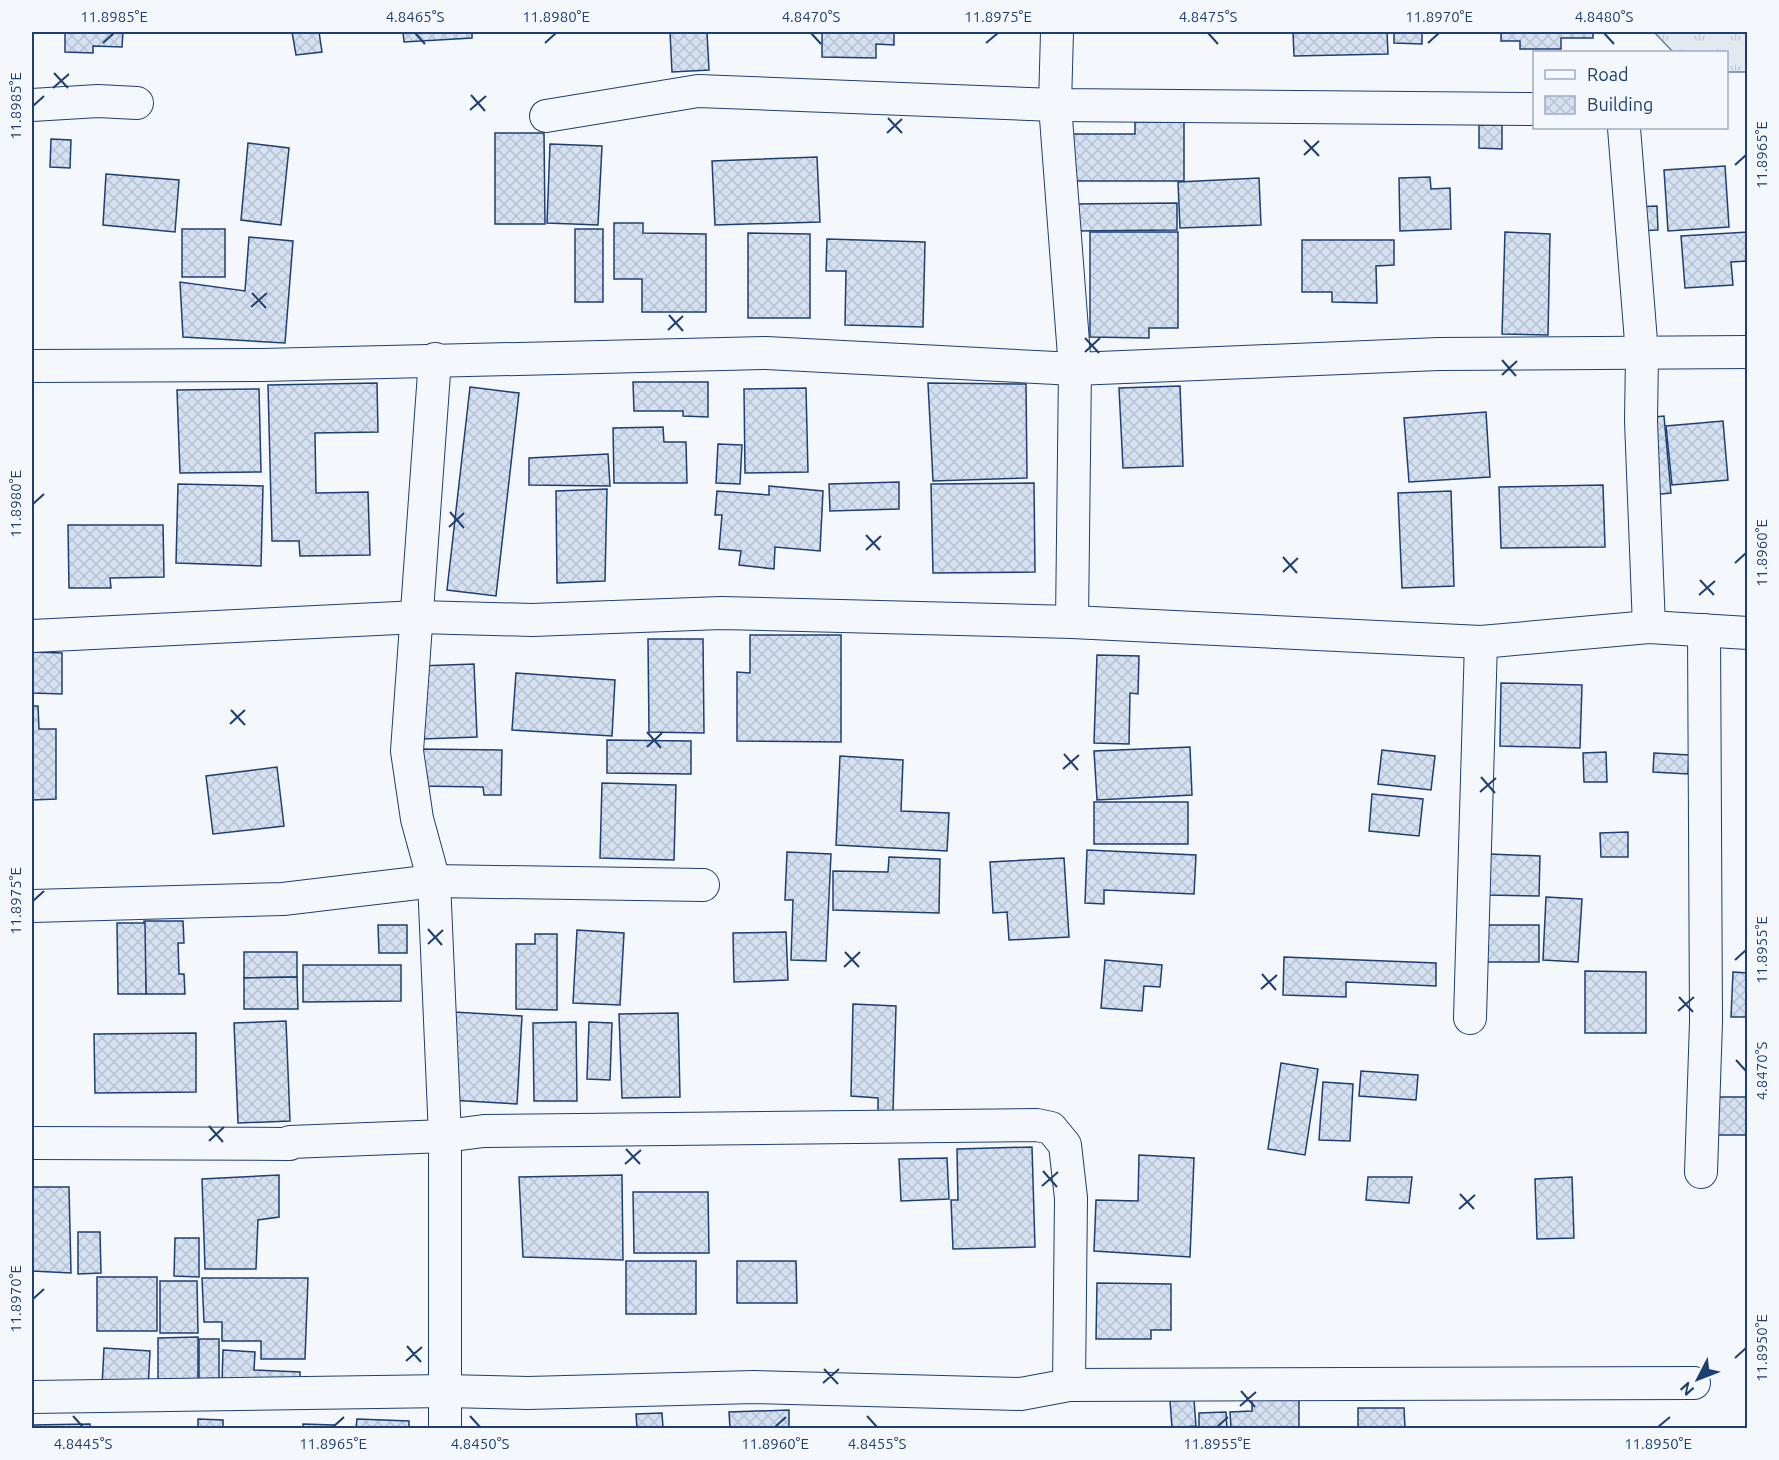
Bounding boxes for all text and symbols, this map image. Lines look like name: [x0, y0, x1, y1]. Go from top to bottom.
text: 11.8985°E: [80, 8, 148, 25]
text: 4.8465°S: [386, 8, 444, 25]
text: 11.8980°E: [522, 8, 590, 25]
text: 4.8470°S: [782, 8, 840, 25]
text: 11.8975°E: [964, 8, 1032, 25]
text: 4.8475°S: [1179, 8, 1237, 25]
text: 11.8970°E: [1405, 8, 1473, 25]
text: 4.8480°S: [1575, 8, 1633, 25]
legend: [1533, 51, 1728, 129]
text: Road: [1587, 64, 1629, 84]
text: 11.8985°E: [7, 72, 24, 140]
text: Building: [1587, 94, 1653, 114]
text: 11.8965°E: [1753, 121, 1770, 189]
text: 11.8980°E: [7, 470, 24, 538]
text: 11.8960°E: [1753, 519, 1770, 587]
text: 11.8975°E: [7, 867, 24, 935]
text: 11.8955°E: [1753, 916, 1770, 984]
text: 4.8470°S: [1753, 1042, 1770, 1100]
text: 11.8970°E: [7, 1265, 24, 1333]
text: 11.8950°E: [1753, 1314, 1770, 1382]
north arrow: [1668, 1349, 1728, 1409]
text: N: [1676, 1379, 1698, 1399]
text: 4.8445°S: [54, 1435, 112, 1452]
text: 11.8965°E: [299, 1435, 367, 1452]
text: 4.8450°S: [451, 1435, 509, 1452]
text: 11.8960°E: [741, 1435, 809, 1452]
text: 4.8455°S: [848, 1435, 906, 1452]
text: 11.8955°E: [1183, 1435, 1251, 1452]
text: 11.8950°E: [1624, 1435, 1692, 1452]

